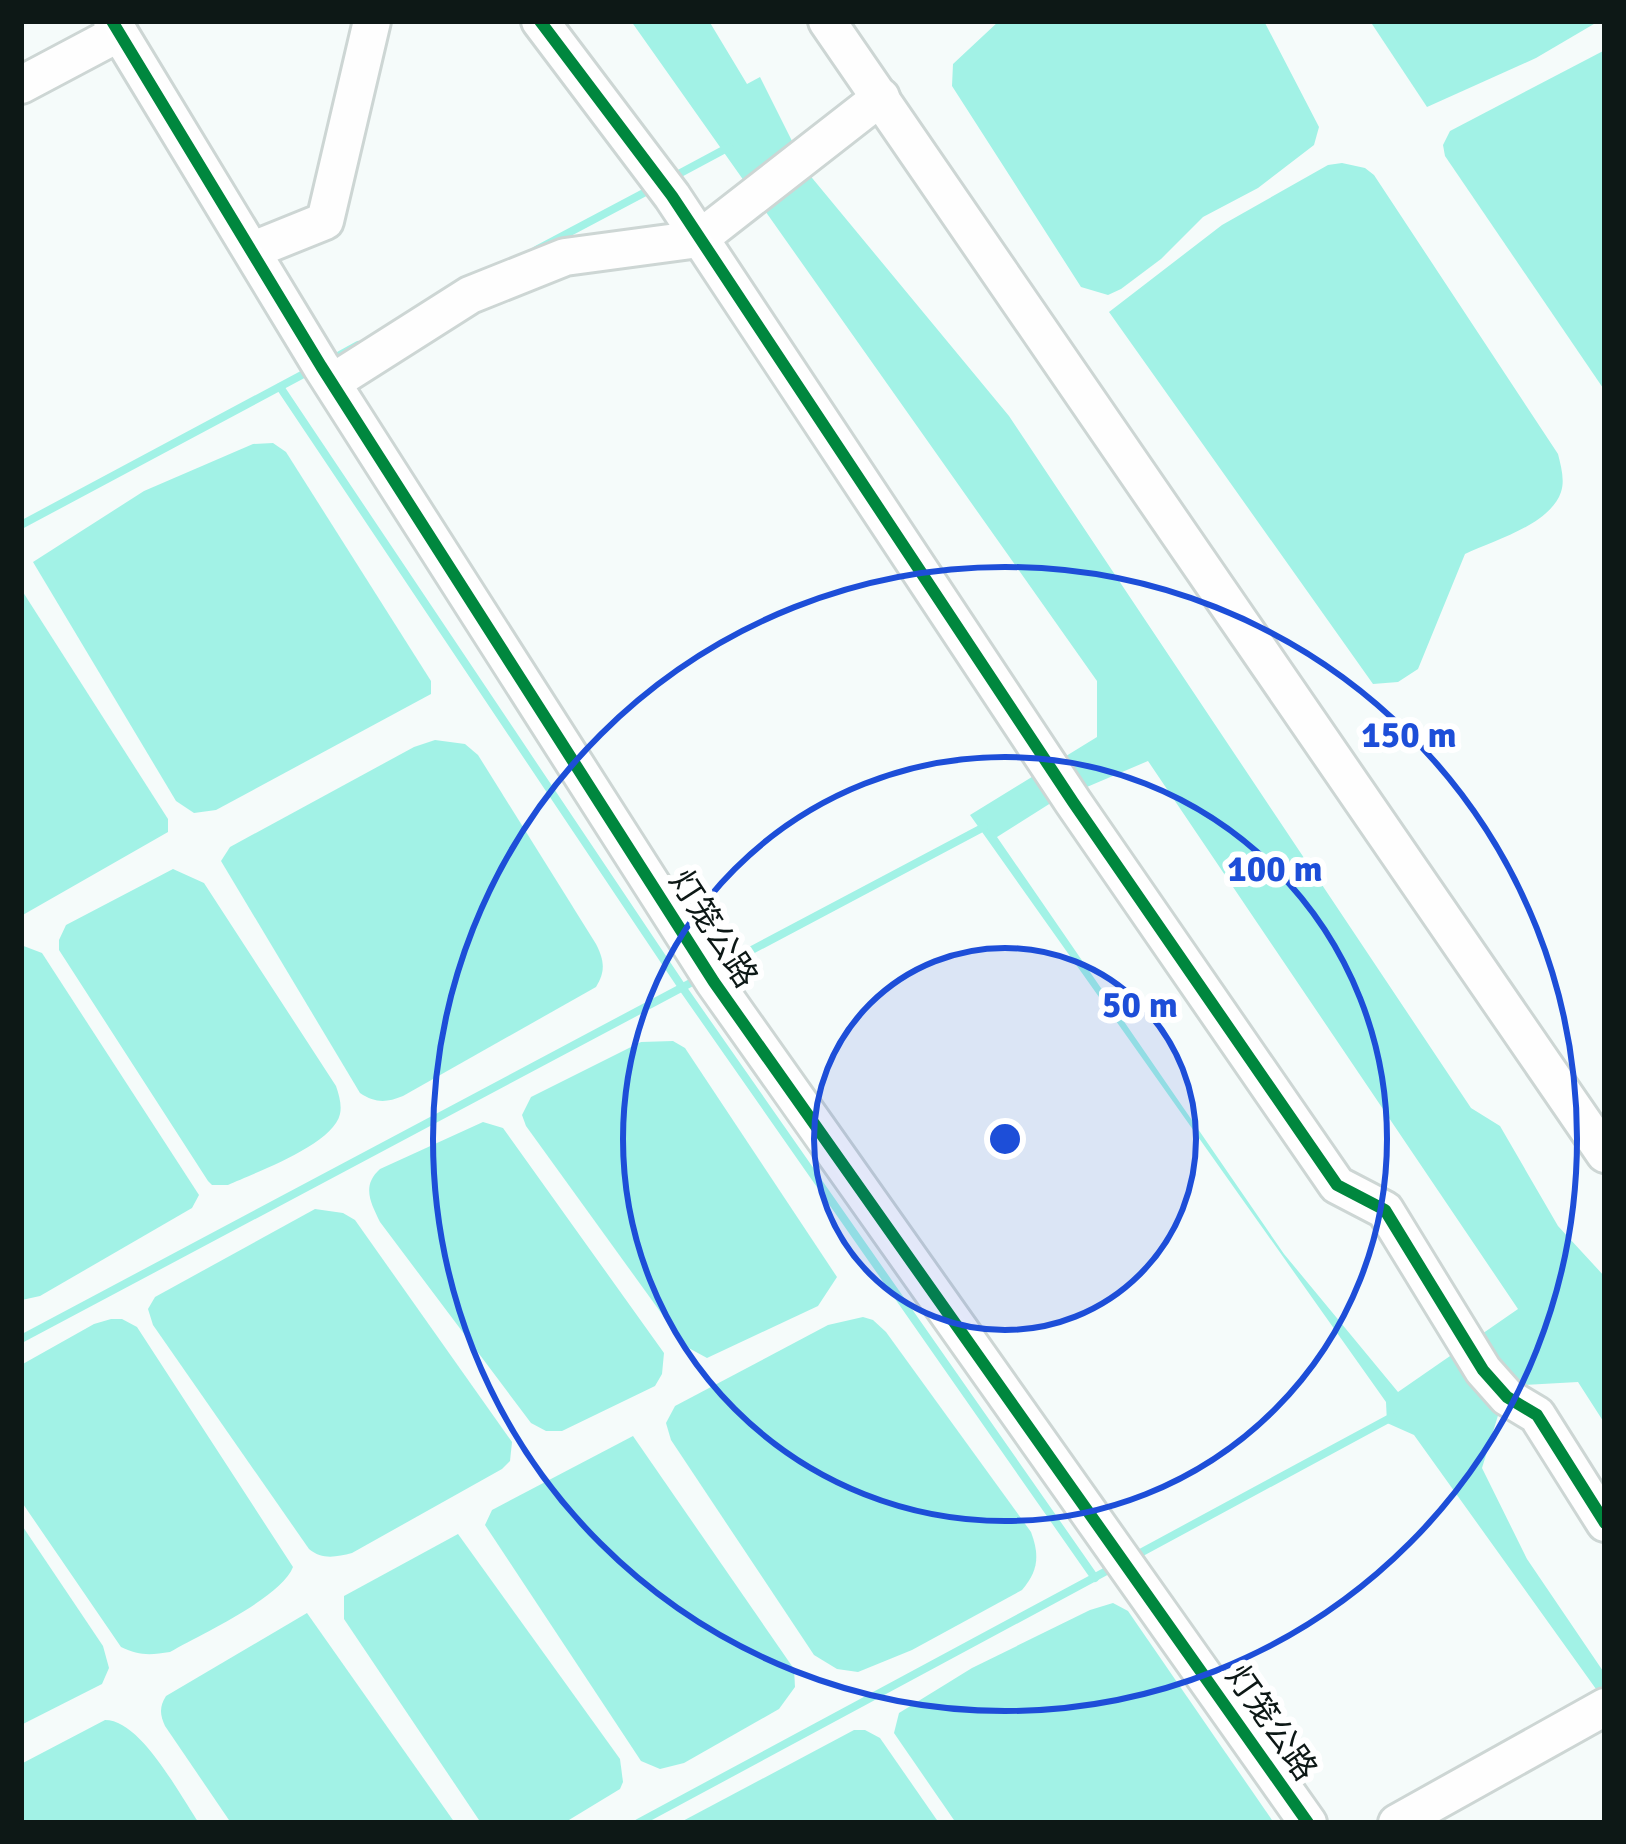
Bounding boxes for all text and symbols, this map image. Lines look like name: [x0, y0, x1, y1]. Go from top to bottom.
text: 150 m: [1361, 713, 1457, 758]
text: 100 m: [1227, 847, 1323, 892]
street label: 灯笼公路: [660, 862, 766, 996]
text: 50 m: [1102, 983, 1178, 1028]
centre of rings: [984, 1118, 1026, 1160]
street label: 灯笼公路: [1216, 1657, 1326, 1789]

